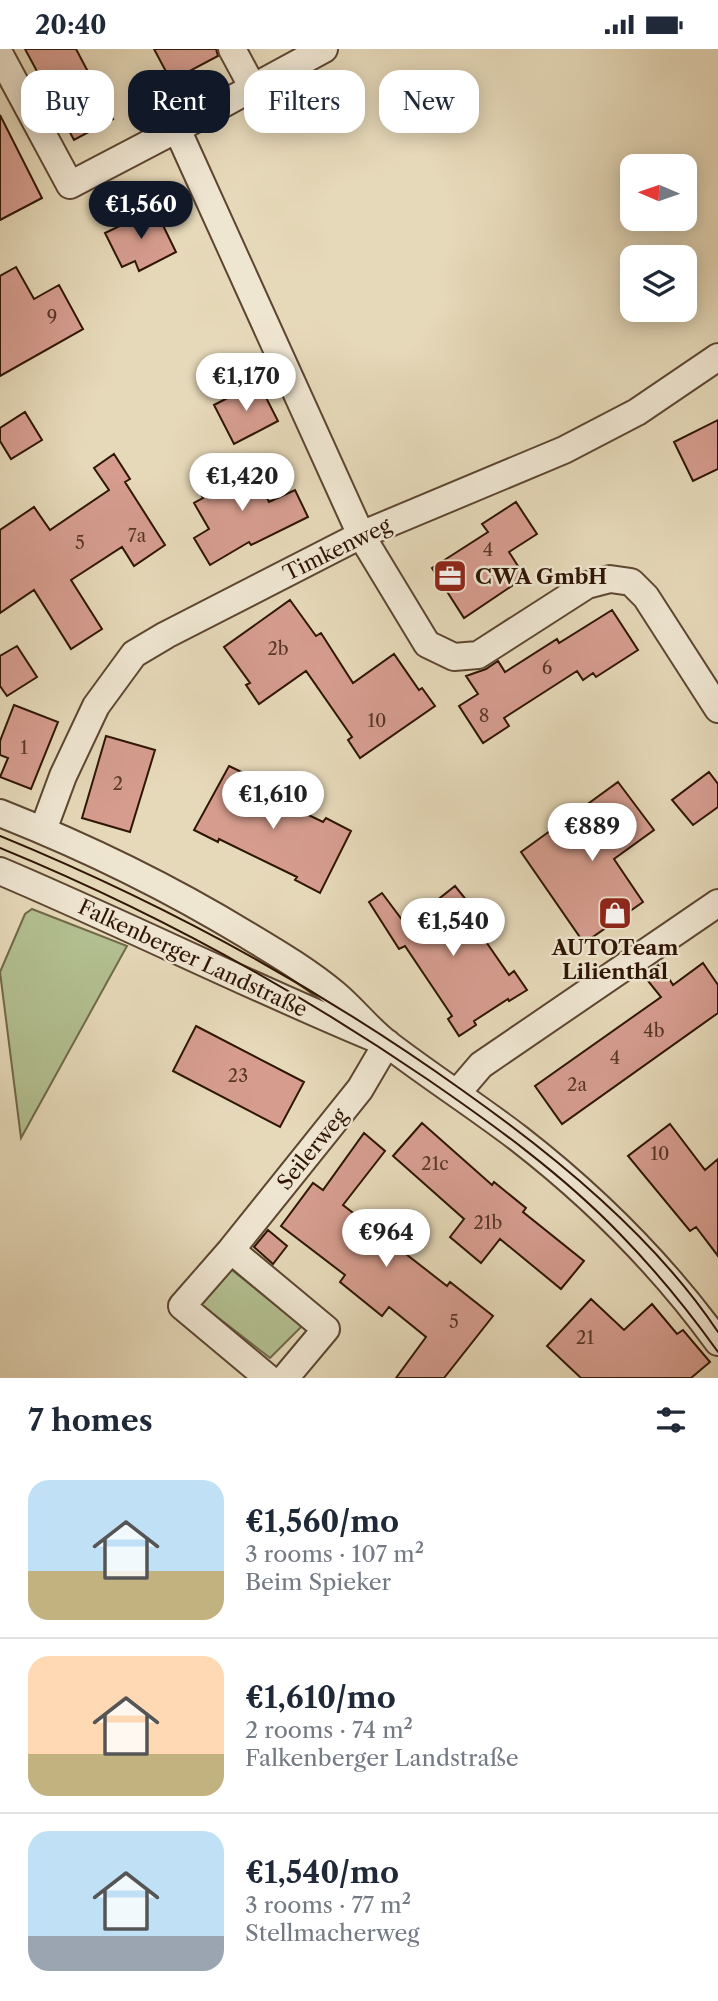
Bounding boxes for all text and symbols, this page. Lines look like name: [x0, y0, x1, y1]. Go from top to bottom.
text: 20:40: [35, 9, 107, 41]
chip: Buy: [21, 70, 114, 133]
chip: Rent: [128, 70, 230, 133]
chip: Filters: [244, 70, 365, 133]
chip: New: [379, 70, 479, 133]
north arrow: [620, 154, 696, 231]
map controls: [620, 154, 697, 322]
pin: €1,560: [84, 181, 198, 241]
text: €1,560: [105, 190, 177, 218]
button: layers: [620, 245, 697, 322]
house number: 9: [47, 306, 57, 328]
pin: €1,170: [189, 353, 303, 413]
text: €1,170: [212, 362, 280, 390]
pin: €1,420: [185, 454, 299, 513]
text: €1,420: [205, 462, 279, 490]
street label: Timkenweg: [279, 512, 396, 586]
house number: 7a: [128, 525, 147, 547]
house number: 5: [75, 532, 85, 554]
house number: 4: [483, 539, 493, 561]
office icon: CWA GmbH: [431, 557, 469, 595]
place label: CWA GmbH: [475, 564, 607, 589]
house number: 2b: [267, 638, 289, 660]
house number: 6: [542, 657, 552, 679]
house number: 8: [479, 705, 489, 727]
house number: 10: [368, 710, 386, 732]
house number: 1: [20, 737, 28, 759]
pin: €1,610: [216, 771, 330, 831]
house number: 2: [113, 773, 123, 795]
text: €1,610: [238, 780, 308, 808]
pin: €889: [551, 803, 633, 863]
text: €889: [564, 812, 620, 840]
street label: Falkenberger Landstraße: [75, 894, 311, 1022]
shop icon: AUTOTeam Lilienthal: [596, 894, 634, 932]
pin: €1,540: [396, 899, 510, 958]
text: €1,540: [417, 907, 489, 935]
place label: AUTOTeam Lilienthal: [551, 935, 678, 984]
house number: 4b: [643, 1020, 665, 1042]
house number: 4: [610, 1047, 620, 1069]
house number: 23: [228, 1065, 248, 1087]
house number: 2a: [567, 1074, 587, 1096]
street label: Seilerweg: [272, 1103, 353, 1195]
house number: 10: [651, 1143, 669, 1165]
house number: 21c: [421, 1153, 449, 1175]
pin: €964: [345, 1209, 427, 1269]
house number: 21b: [474, 1212, 503, 1234]
text: €964: [358, 1218, 414, 1246]
house number: 5: [449, 1311, 459, 1333]
house number: 21: [576, 1327, 594, 1349]
icon: filters: [652, 1401, 690, 1439]
text: 7 homes: [28, 1402, 153, 1439]
text: €1,560/mo: [245, 1503, 399, 1540]
icon: home: [84, 1508, 168, 1592]
text: 3 rooms · 107 m²: [245, 1540, 424, 1568]
text: Beim Spieker: [245, 1568, 391, 1596]
text: €1,610/mo: [245, 1679, 396, 1716]
icon: home: [84, 1684, 168, 1768]
text: 2 rooms · 74 m²: [245, 1716, 413, 1744]
text: Falkenberger Landstraße: [245, 1744, 519, 1772]
text: €1,540/mo: [245, 1854, 399, 1891]
icon: home: [84, 1859, 168, 1943]
text: 3 rooms · 77 m²: [245, 1891, 411, 1919]
text: Stellmacherweg: [245, 1919, 420, 1947]

